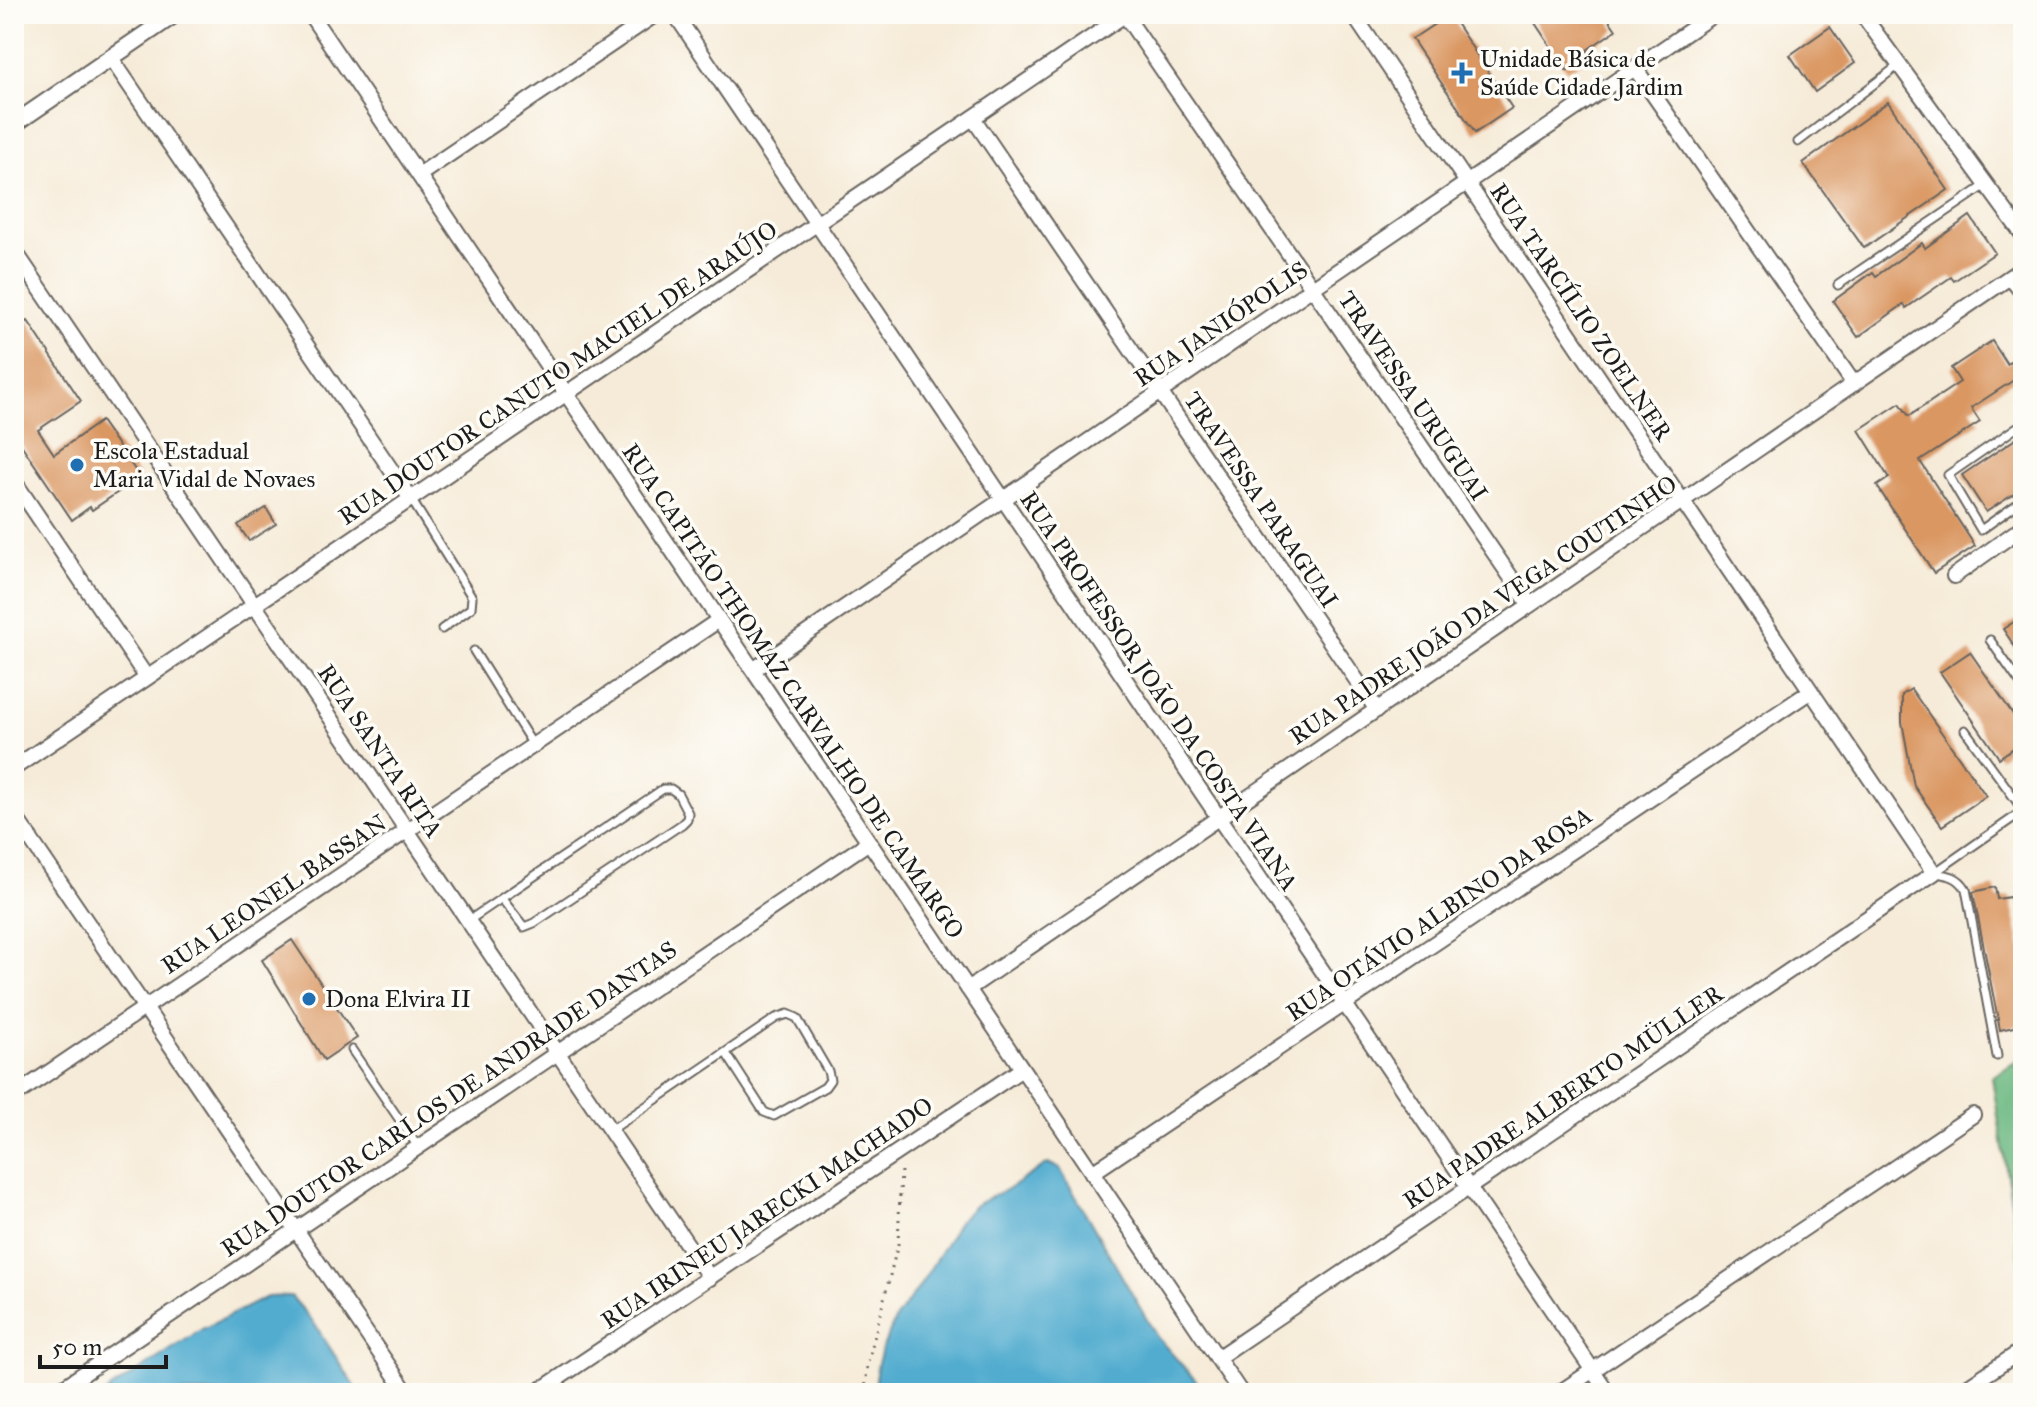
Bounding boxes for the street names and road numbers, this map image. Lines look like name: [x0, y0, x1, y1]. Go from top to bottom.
street label: RUA TARCÍLIO ZOELNER: [1483, 177, 1679, 447]
street label: RUA DOUTOR CANUTO MACIEL DE ARAÚJO: [333, 214, 783, 532]
street label: RUA JANIÓPOLIS: [1128, 255, 1314, 393]
street label: TRAVESSA URUGUAI: [1332, 285, 1494, 507]
street label: TRAVESSA PARAGUAI: [1177, 386, 1345, 614]
street label: RUA CAPITÃO THOMAZ CARVALHO DE CAMARGO: [615, 438, 971, 944]
street label: RUA PADRE JOÃO DA VEGA COUTINHO: [1284, 469, 1682, 751]
street label: RUA PROFESSOR JOÃO DA COSTA VIANA: [1014, 485, 1304, 897]
street label: RUA SANTA RITA: [311, 659, 449, 843]
street label: RUA OTÁVIO ALBINO DA ROSA: [1280, 800, 1598, 1028]
street label: RUA LEONEL BASSAN: [156, 807, 392, 981]
street label: RUA DOUTOR CARLOS DE ANDRADE DANTAS: [215, 935, 683, 1263]
street label: RUA PADRE ALBERTO MÜLLER: [1397, 978, 1729, 1215]
street label: RUA IRINEU JARECKI MACHADO: [595, 1090, 939, 1336]

